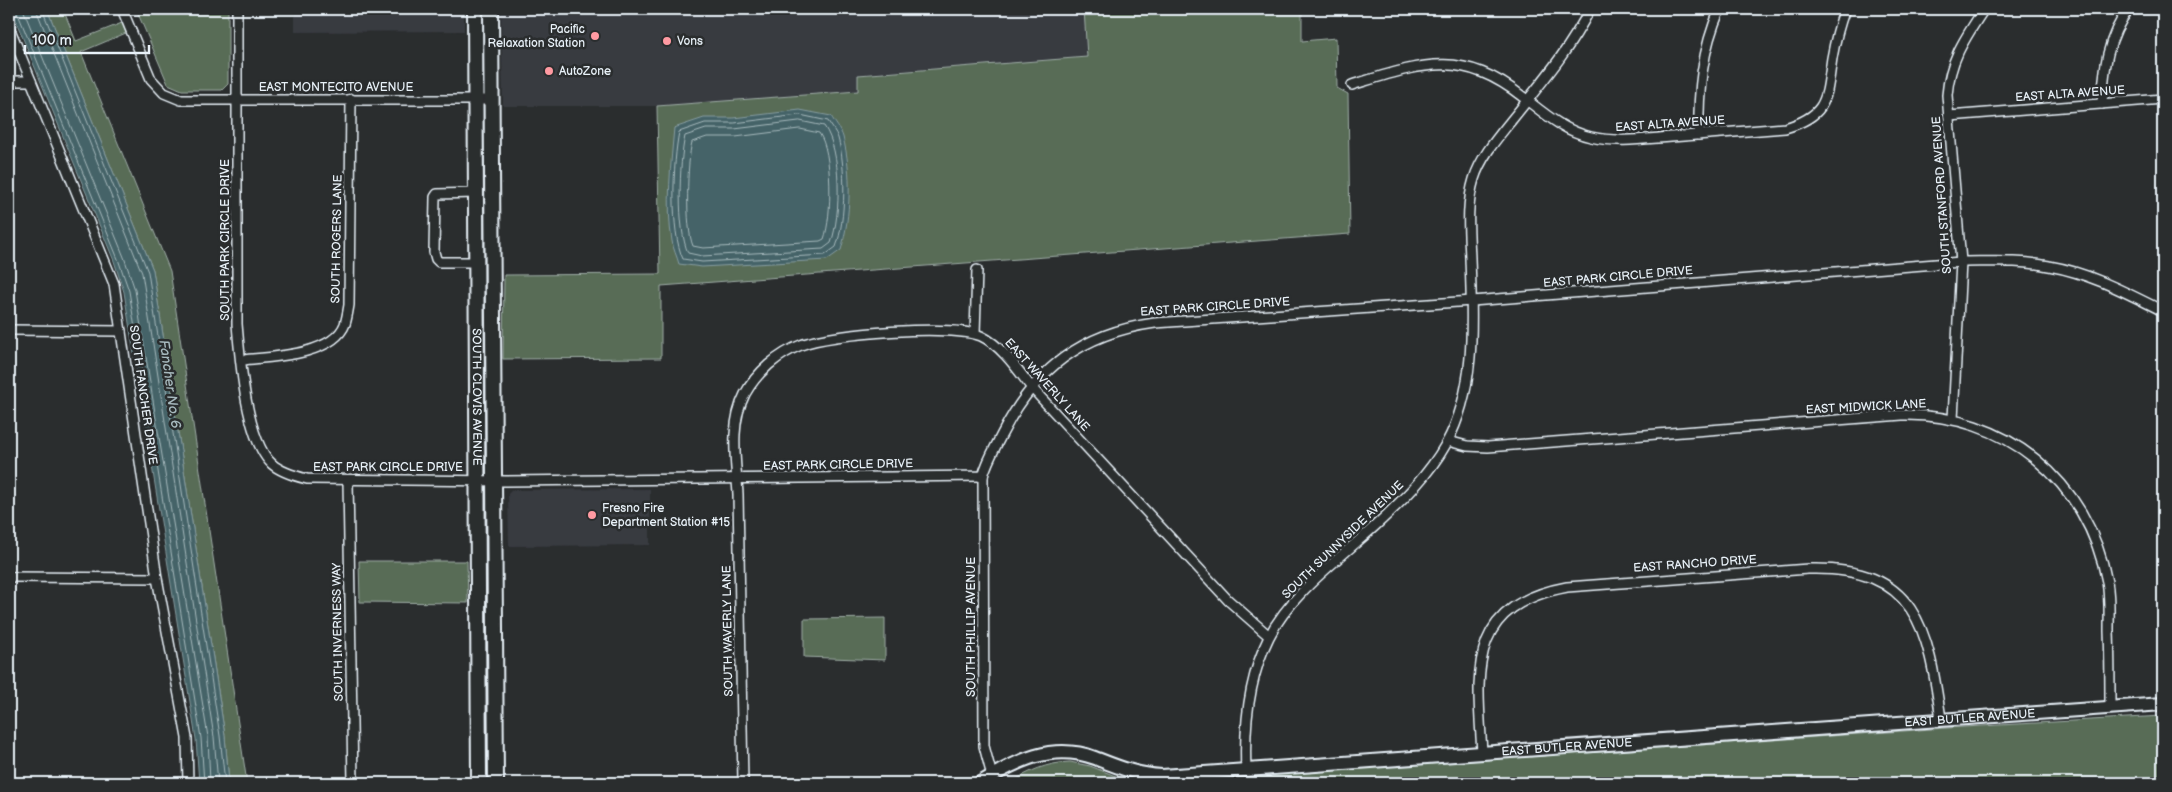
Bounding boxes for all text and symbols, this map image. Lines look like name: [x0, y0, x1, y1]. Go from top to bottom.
scale bar: [25, 22, 149, 54]
place label: Pacific Relaxation Station: [487, 22, 585, 51]
marker: Pacific Relaxation Station: [589, 30, 601, 42]
text: 100 m: [32, 31, 72, 50]
place label: Vons: [677, 34, 703, 49]
marker: Vons: [661, 35, 673, 47]
place label: AutoZone: [559, 64, 611, 79]
marker: AutoZone: [543, 65, 555, 77]
street label: EAST MONTECITO AVENUE: [259, 80, 413, 95]
street label: EAST ALTA AVENUE: [2015, 83, 2125, 105]
street label: EAST ALTA AVENUE: [1615, 113, 1725, 135]
street label: SOUTH STANFORD AVENUE: [1929, 116, 1955, 274]
street label: SOUTH PARK CIRCLE DRIVE: [218, 159, 233, 321]
street label: SOUTH ROGERS LANE: [328, 174, 346, 304]
street label: EAST PARK CIRCLE DRIVE: [1543, 263, 1693, 291]
street label: EAST PARK CIRCLE DRIVE: [1140, 294, 1290, 320]
street label: SOUTH FANCHER DRIVE: [126, 324, 160, 466]
street label: SOUTH CLOVIS AVENUE: [469, 328, 485, 466]
street label: EAST WAVERLY LANE: [1001, 336, 1093, 435]
water label: Fancher No. 6: [155, 339, 185, 430]
street label: EAST MIDWICK LANE: [1805, 396, 1927, 418]
street label: EAST PARK CIRCLE DRIVE: [763, 456, 913, 474]
street label: EAST PARK CIRCLE DRIVE: [313, 460, 463, 475]
street label: SOUTH SUNNYSIDE AVENUE: [1279, 478, 1407, 602]
place label: Fresno Fire Department Station #15: [602, 501, 730, 530]
marker: Fresno Fire Department Station #15: [586, 509, 598, 521]
street label: EAST RANCHO DRIVE: [1633, 552, 1757, 576]
street label: SOUTH PHILLIP AVENUE: [964, 557, 979, 697]
street label: SOUTH INVERNESS WAY: [329, 562, 347, 701]
street label: SOUTH WAVERLY LANE: [719, 565, 737, 697]
street label: EAST BUTLER AVENUE: [1904, 706, 2036, 730]
street label: EAST BUTLER AVENUE: [1501, 735, 1633, 759]

